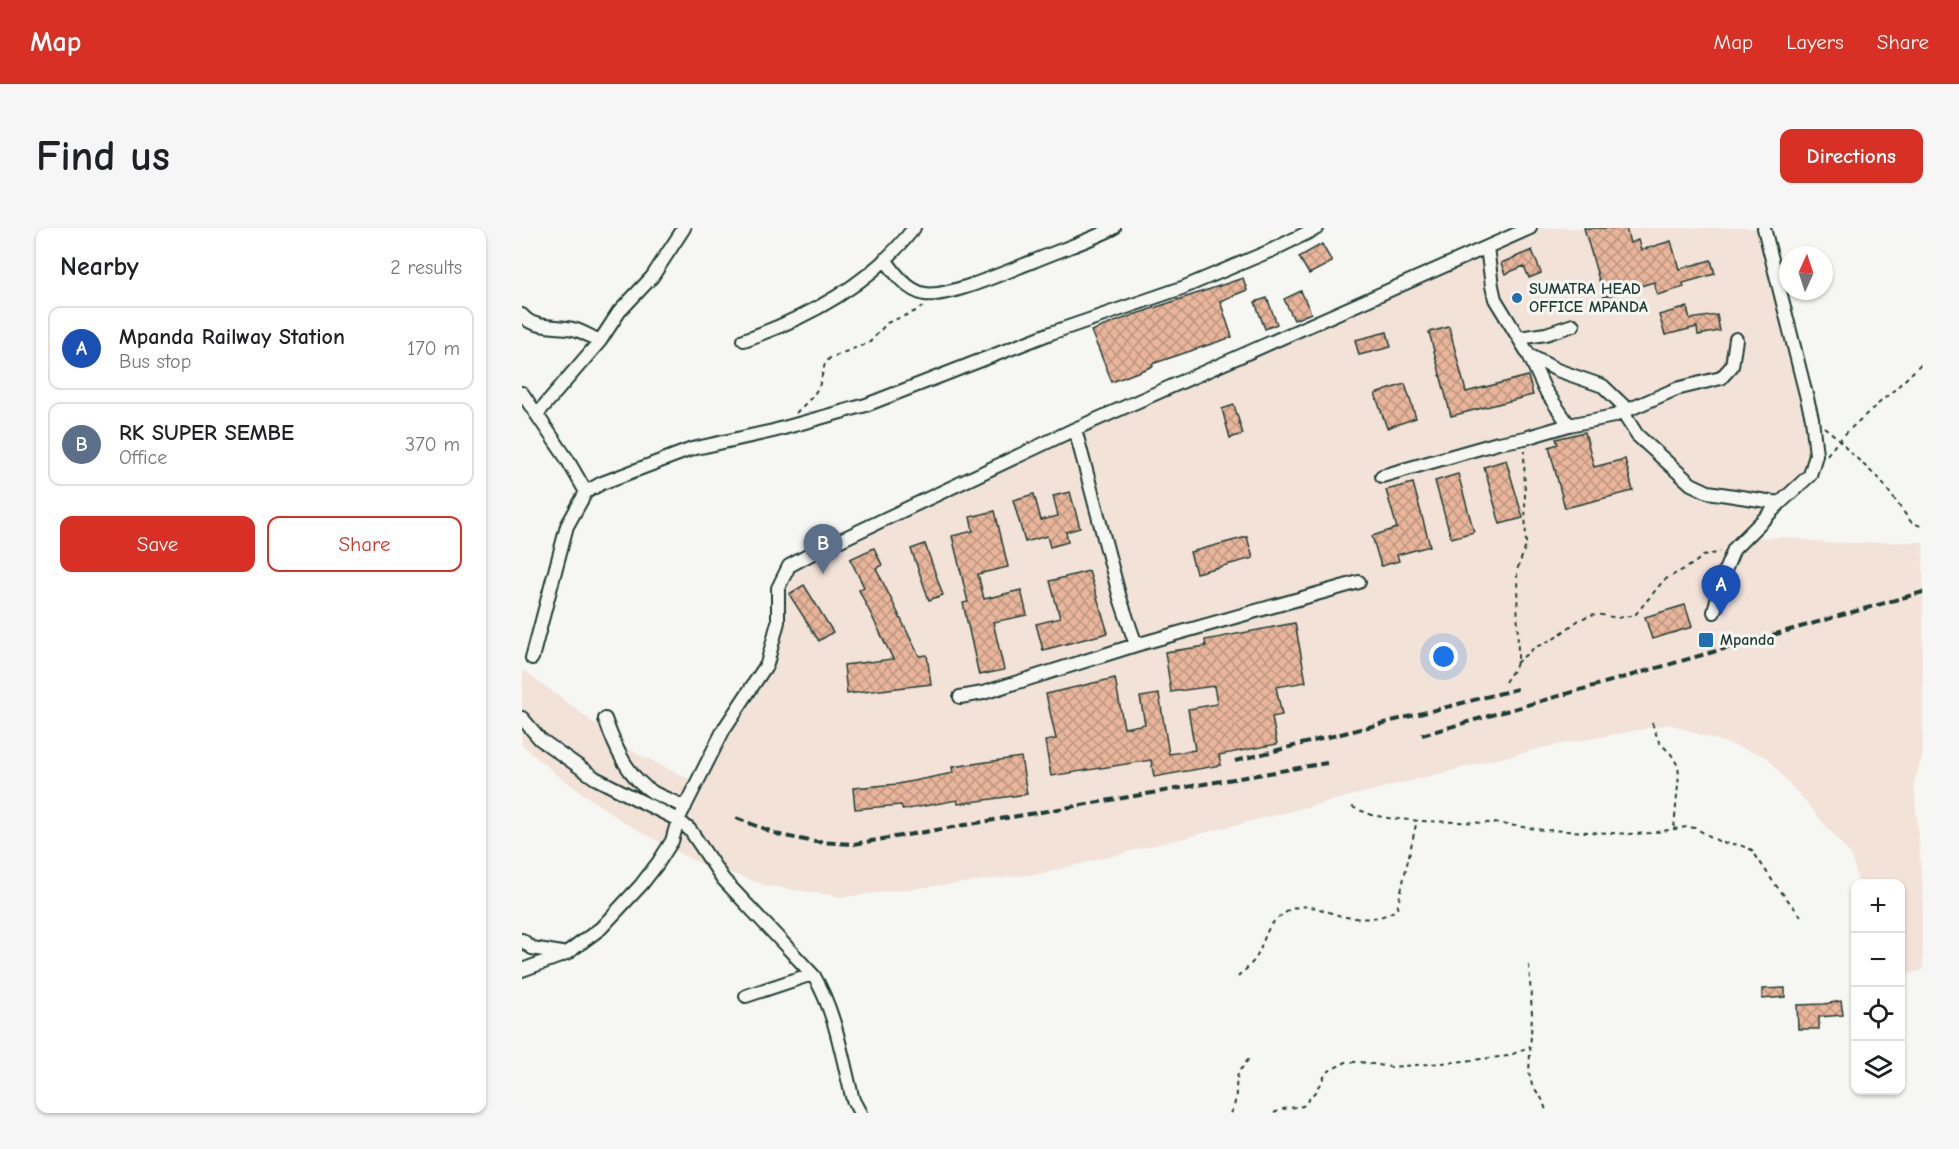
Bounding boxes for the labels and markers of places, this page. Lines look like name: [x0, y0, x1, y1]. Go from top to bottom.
place label: SUMATRA HEAD OFFICE MPANDA: [1529, 280, 1648, 316]
marker: SUMATRA HEAD OFFICE MPANDA: [1510, 291, 1524, 305]
pin: B: [804, 524, 842, 574]
pin: A: [1702, 566, 1740, 615]
marker: Mpanda: [1697, 631, 1715, 649]
place label: Mpanda: [1720, 631, 1775, 649]

